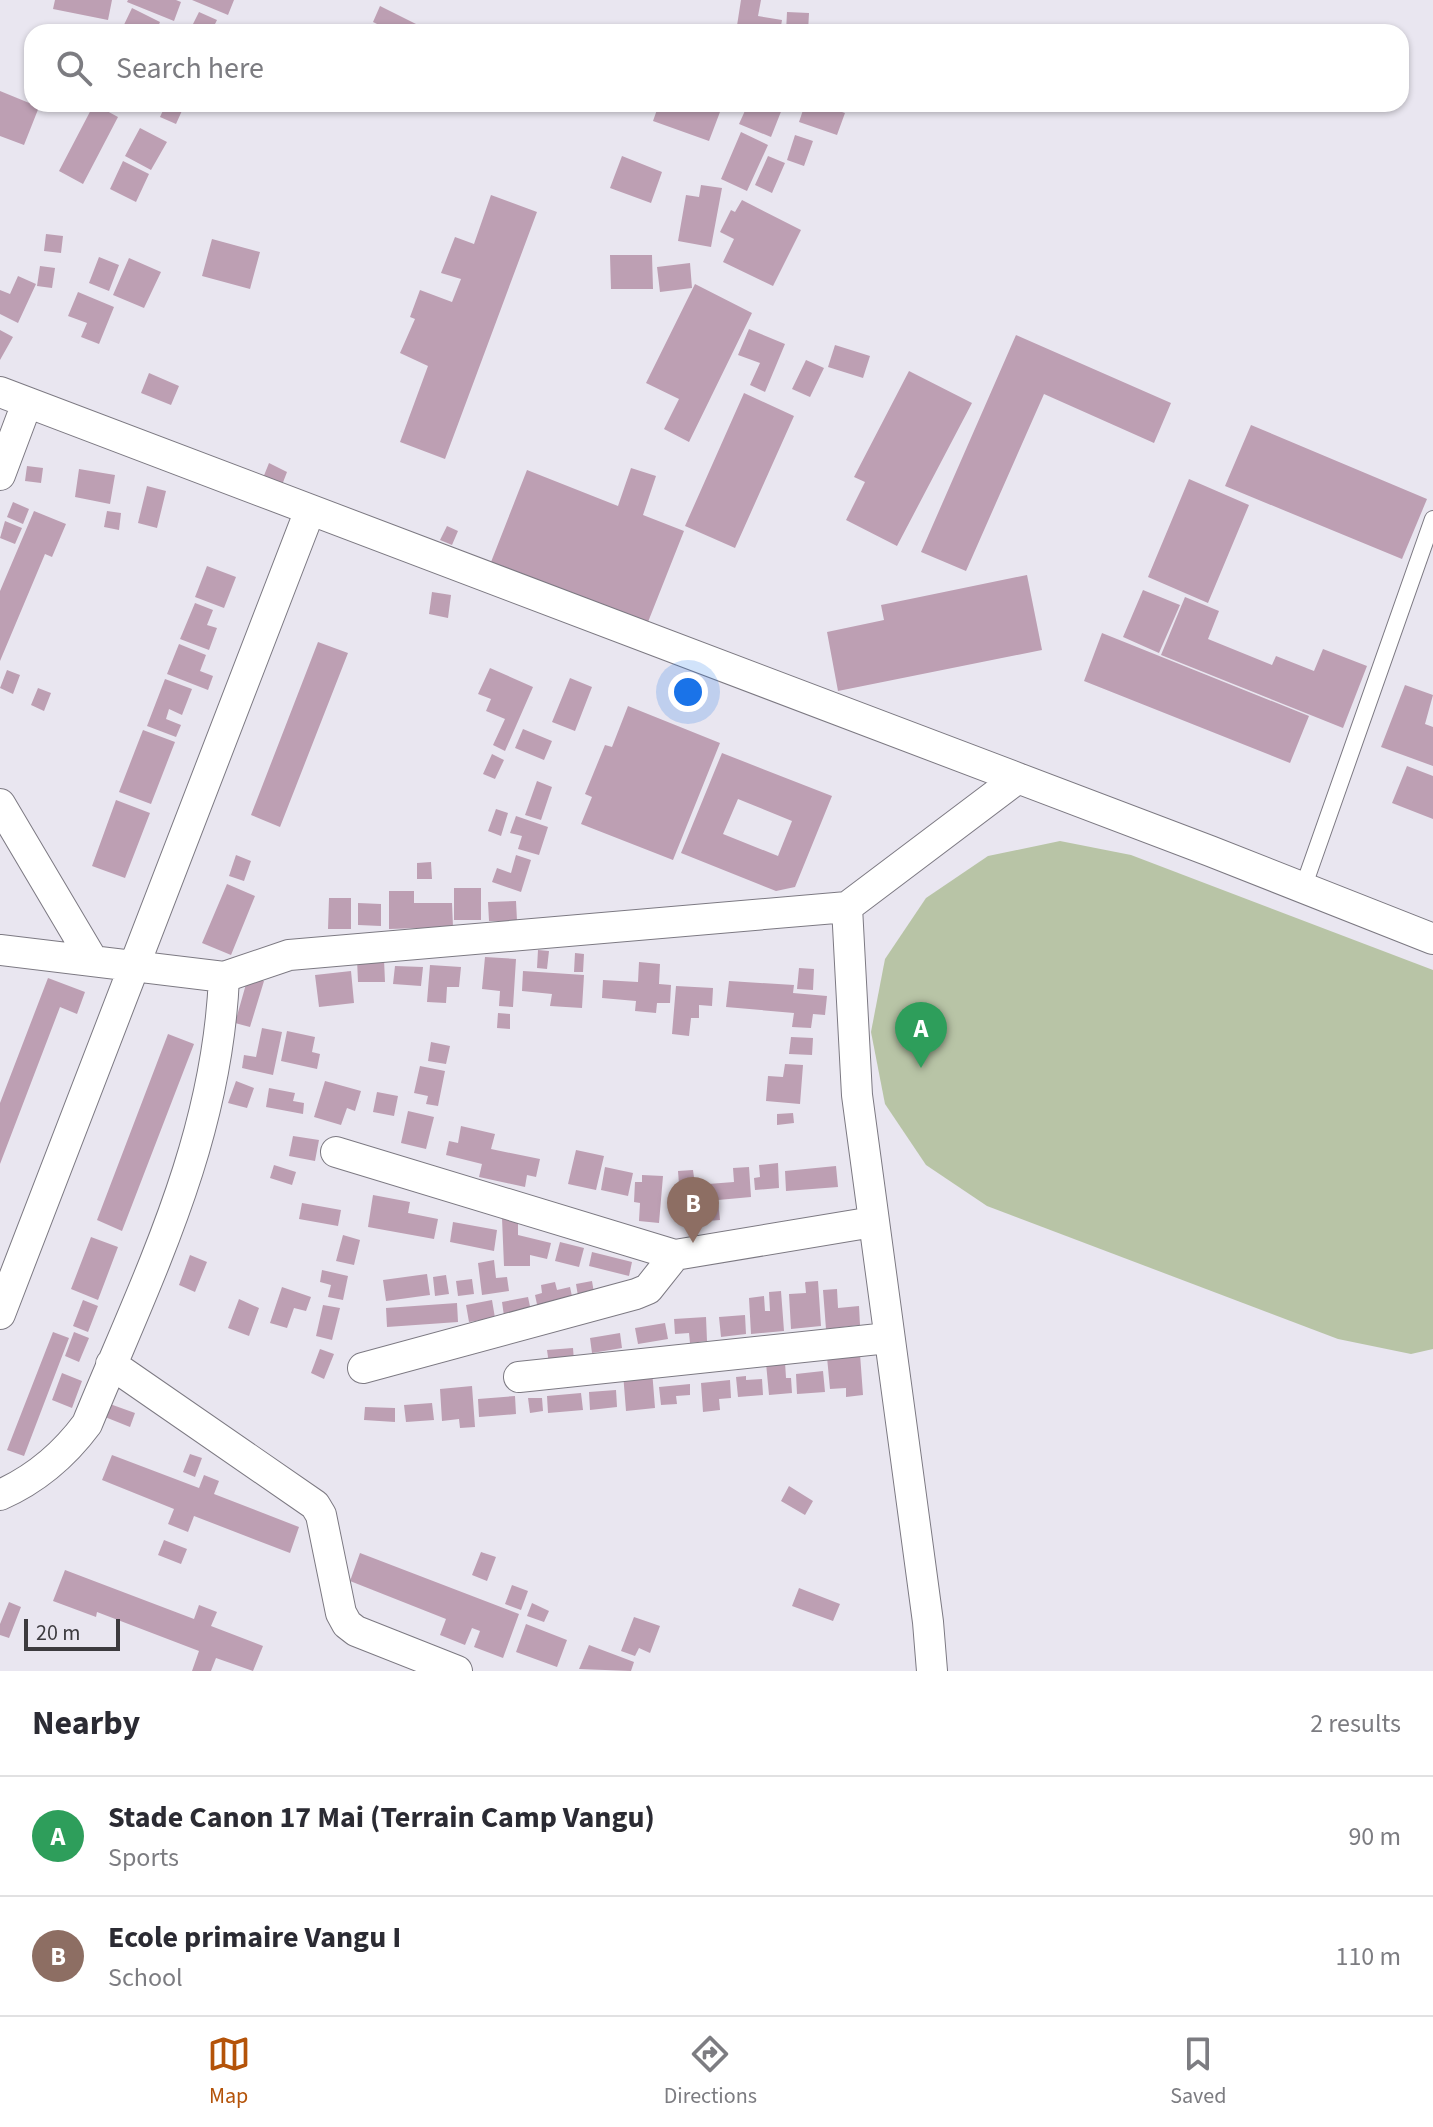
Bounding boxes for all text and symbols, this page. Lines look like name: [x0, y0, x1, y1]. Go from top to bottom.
search box: [24, 24, 1409, 112]
icon: search: [52, 46, 96, 90]
text: Search here: [116, 47, 264, 90]
your location: [668, 672, 708, 712]
pin: A: [895, 1002, 947, 1068]
pin: B: [667, 1177, 719, 1243]
scale bar: [24, 1615, 120, 1651]
text: 20 m: [36, 1617, 81, 1649]
text: Nearby: [32, 1699, 140, 1748]
text: 2 results: [1310, 1705, 1401, 1742]
text: Stade Canon 17 Mai (Terrain Camp Vangu): [108, 1796, 655, 1839]
text: A: [51, 1818, 65, 1855]
text: 90 m: [1348, 1818, 1401, 1855]
text: Sports: [108, 1839, 179, 1876]
text: Ecole primaire Vangu I: [108, 1916, 401, 1959]
text: B: [50, 1938, 66, 1975]
text: 110 m: [1335, 1938, 1401, 1975]
text: School: [108, 1959, 183, 1996]
tab: Map: [207, 2032, 251, 2112]
tab: Directions: [664, 2032, 757, 2112]
tab: Saved: [1170, 2032, 1226, 2112]

